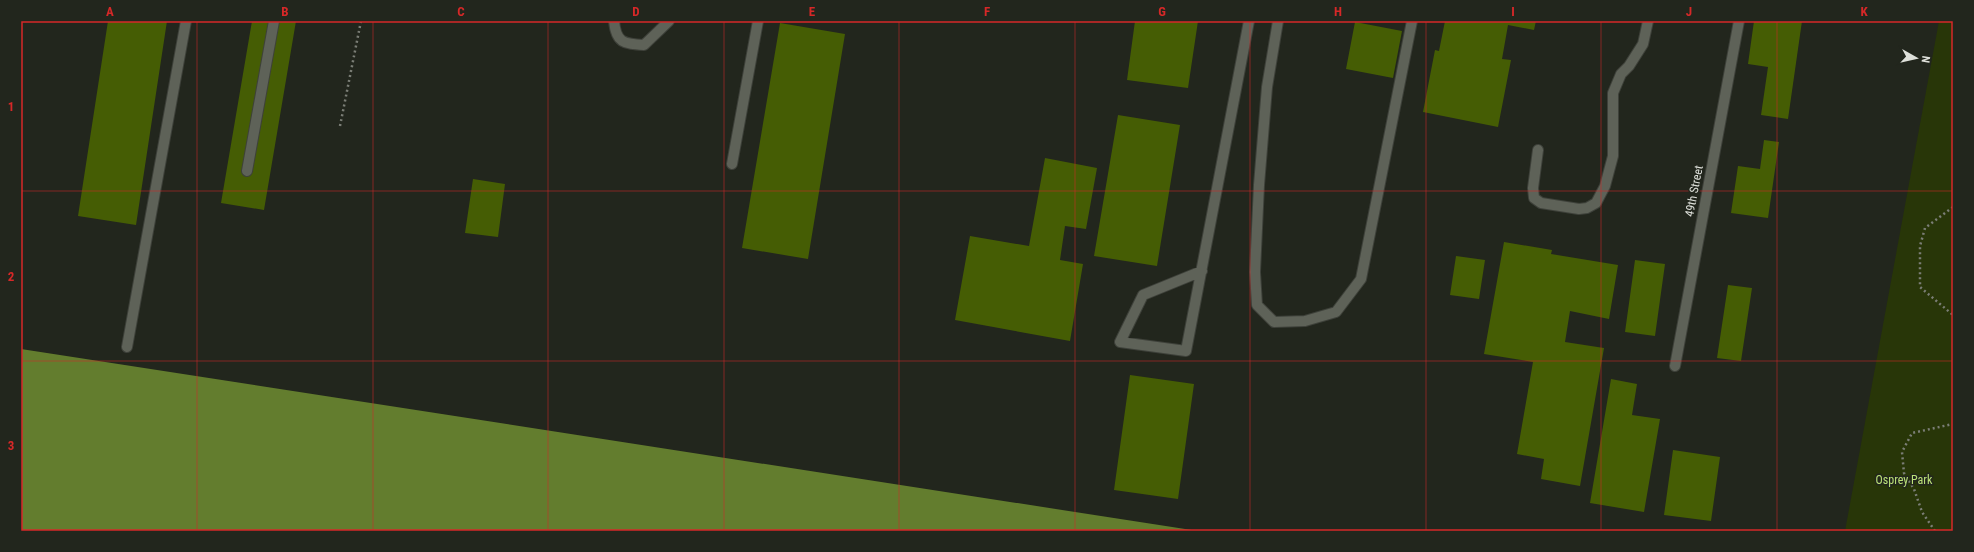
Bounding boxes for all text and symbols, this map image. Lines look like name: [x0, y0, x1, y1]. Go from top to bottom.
text: A: [106, 4, 114, 19]
text: B: [281, 4, 289, 19]
text: C: [457, 4, 465, 19]
text: D: [632, 4, 640, 19]
text: E: [809, 4, 816, 19]
text: F: [984, 4, 990, 19]
text: G: [1158, 4, 1166, 19]
text: H: [1334, 4, 1342, 19]
text: I: [1511, 4, 1515, 19]
text: J: [1686, 4, 1692, 19]
text: K: [1860, 4, 1868, 19]
north arrow: [1896, 38, 1936, 78]
text: N: [1918, 55, 1932, 64]
text: 1: [8, 99, 14, 114]
street label: 49th Street: [1682, 164, 1706, 218]
text: 2: [8, 269, 15, 284]
text: 3: [8, 438, 14, 453]
park label: Osprey Park: [1876, 473, 1933, 487]

